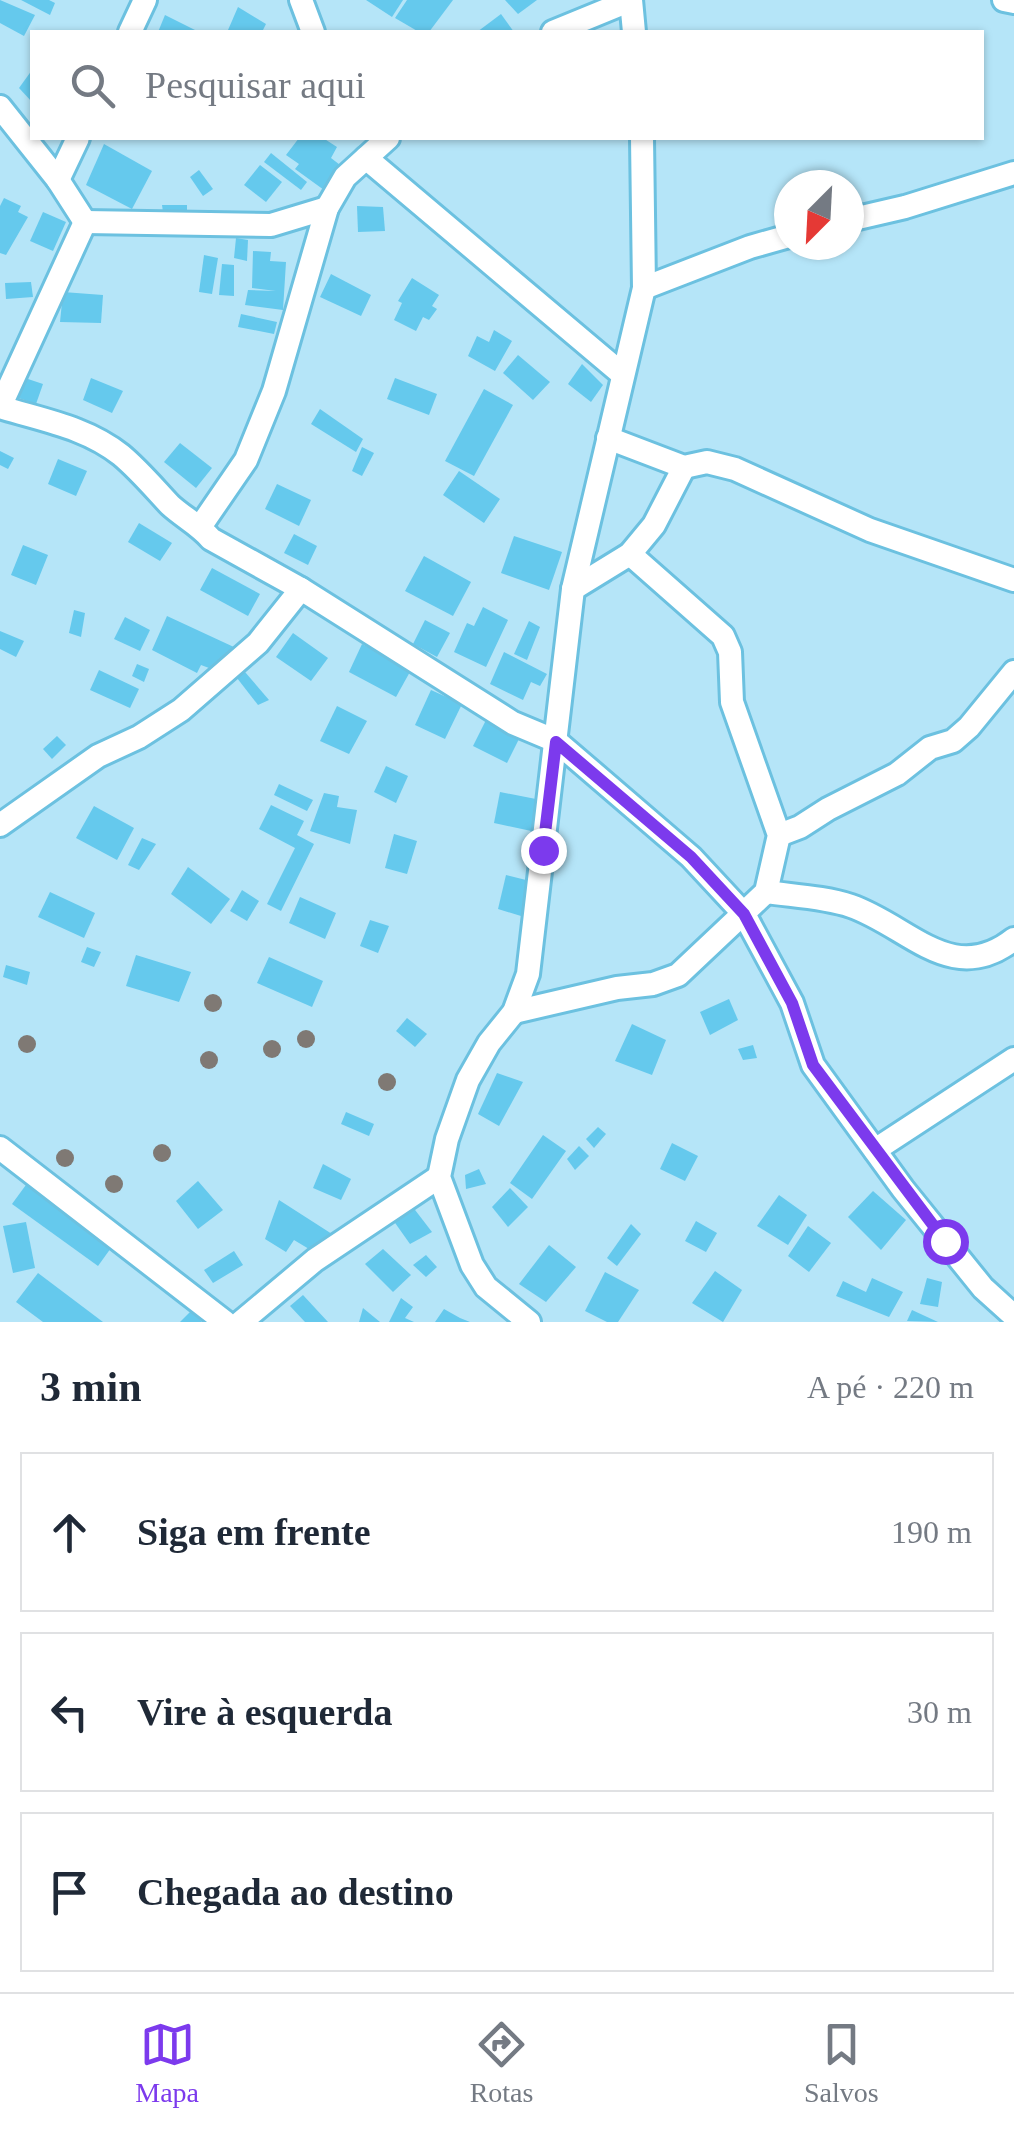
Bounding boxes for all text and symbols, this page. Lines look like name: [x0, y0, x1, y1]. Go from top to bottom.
search box: [30, 30, 984, 140]
icon: search: [65, 58, 120, 113]
text: Pesquisar aqui: [145, 64, 366, 106]
north arrow: [774, 170, 864, 260]
route end: [521, 828, 567, 874]
route start: [923, 1219, 969, 1265]
text: 3 min: [40, 1364, 142, 1410]
text: A pé · 220 m: [807, 1369, 974, 1405]
icon: ahead: [42, 1505, 97, 1560]
text: Siga em frente: [137, 1511, 371, 1553]
text: 190 m: [891, 1514, 972, 1550]
icon: left: [42, 1685, 97, 1740]
text: Vire à esquerda: [137, 1691, 392, 1733]
text: 30 m: [907, 1694, 972, 1730]
icon: arrive: [42, 1865, 97, 1920]
text: Chegada ao destino: [137, 1871, 454, 1913]
tab: Mapa: [135, 2017, 199, 2109]
tab: Rotas: [470, 2017, 533, 2109]
tab: Salvos: [804, 2017, 879, 2109]

